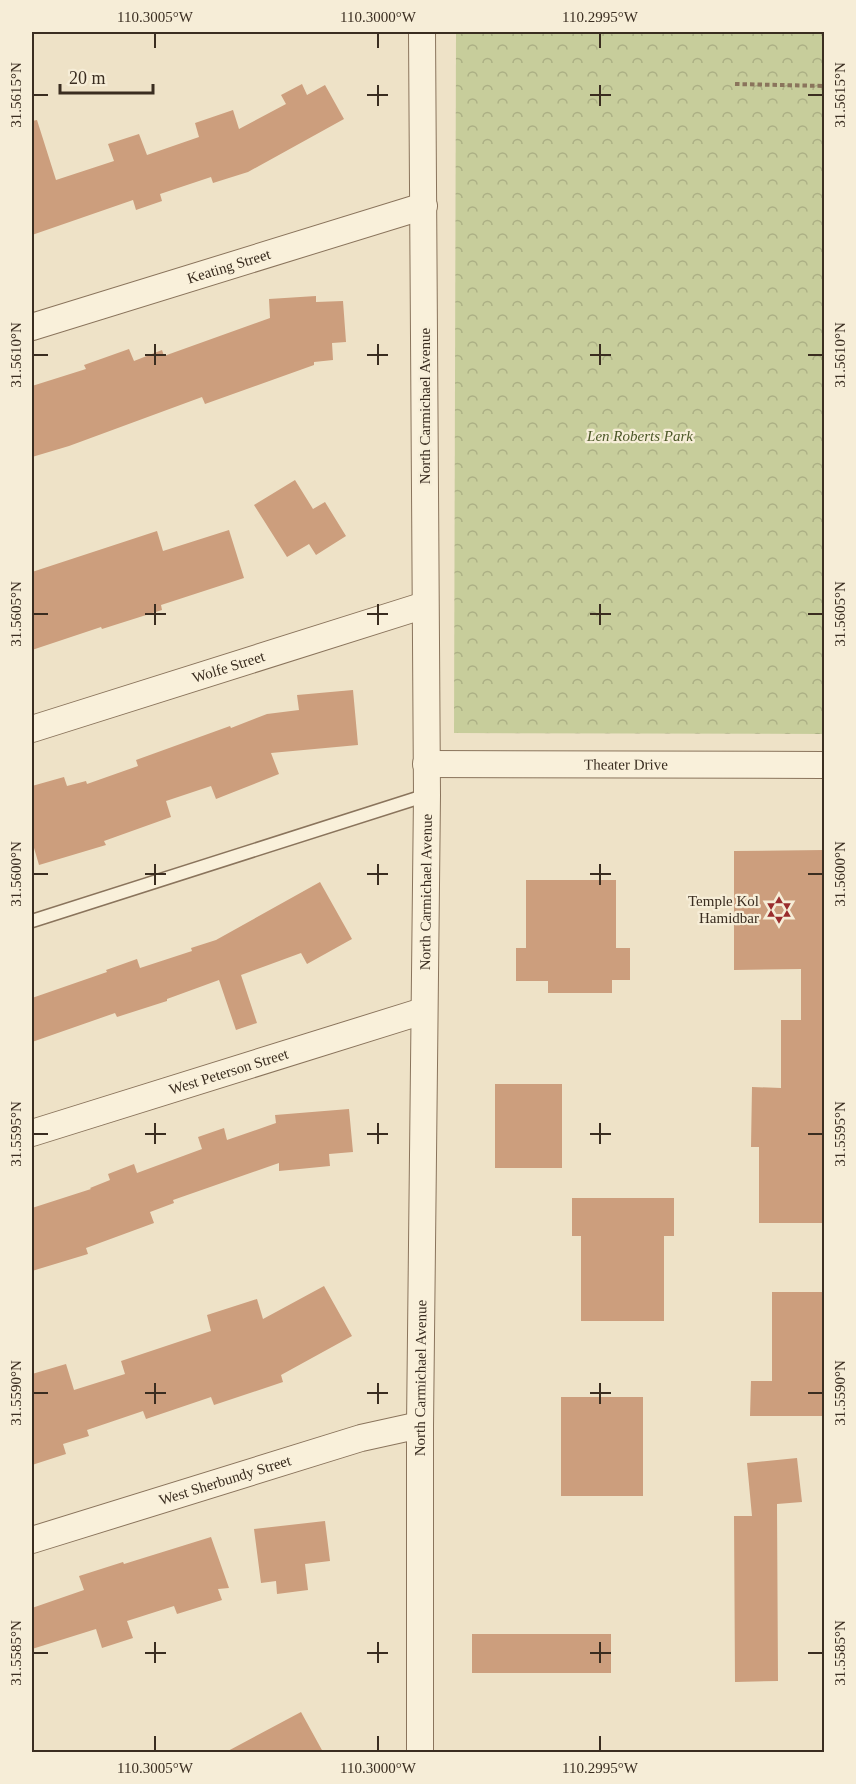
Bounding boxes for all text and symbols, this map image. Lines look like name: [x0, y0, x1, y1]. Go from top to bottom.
text: 110.3005°W: [117, 9, 194, 25]
text: 110.3000°W: [340, 9, 417, 25]
text: 110.2995°W: [562, 9, 639, 25]
scale bar: [60, 57, 153, 95]
text: 31.5615°N: [8, 62, 24, 128]
text: 31.5615°N: [832, 62, 848, 128]
text: 20 m: [69, 68, 106, 88]
street label: Keating Street: [185, 246, 273, 287]
text: 31.5610°N: [8, 322, 24, 388]
text: 31.5610°N: [832, 322, 848, 388]
street label: North Carmichael Avenue: [417, 327, 433, 484]
park label: Len Roberts Park: [586, 428, 693, 444]
text: 31.5605°N: [8, 581, 24, 647]
text: 31.5605°N: [832, 581, 848, 647]
street label: Wolfe Street: [190, 648, 267, 686]
street label: Theater Drive: [584, 756, 668, 773]
street label: North Carmichael Avenue: [417, 813, 435, 970]
text: 31.5600°N: [8, 841, 24, 907]
text: 31.5600°N: [832, 841, 848, 907]
place label: Temple Kol Hamidbar: [688, 893, 759, 926]
synagogue icon: Temple Kol Hamidbar: [764, 895, 794, 925]
street label: West Peterson Street: [167, 1045, 291, 1098]
text: 31.5595°N: [8, 1101, 24, 1167]
text: 31.5595°N: [832, 1101, 848, 1167]
street label: North Carmichael Avenue: [412, 1299, 429, 1456]
text: 31.5590°N: [8, 1360, 24, 1426]
text: 31.5590°N: [832, 1360, 848, 1426]
street label: West Sherbundy Street: [157, 1452, 294, 1508]
text: 31.5585°N: [8, 1620, 24, 1686]
text: 31.5585°N: [832, 1620, 848, 1686]
text: 110.3005°W: [117, 1760, 194, 1776]
text: 110.3000°W: [340, 1760, 417, 1776]
text: 110.2995°W: [562, 1760, 639, 1776]

